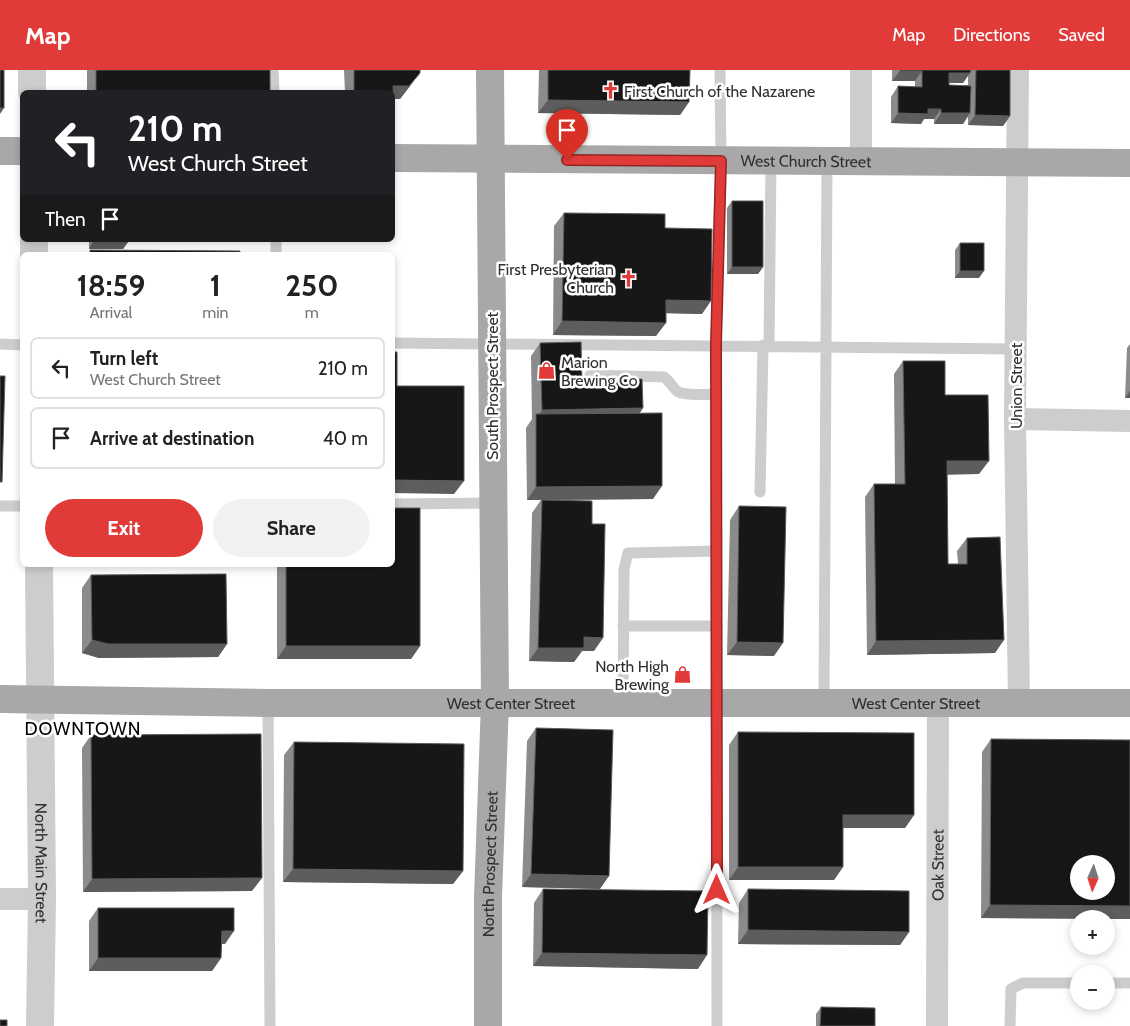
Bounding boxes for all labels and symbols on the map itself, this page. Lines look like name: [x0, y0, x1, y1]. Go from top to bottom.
church icon: First Church of the Nazarene: [600, 81, 620, 101]
place label: First Church of the Nazarene: [624, 82, 815, 101]
pin: [546, 109, 588, 160]
street label: West Church Street: [740, 151, 872, 171]
place label: First Presbyterian Church: [498, 260, 614, 297]
church icon: First Presbyterian Church: [618, 268, 638, 288]
street label: South Prospect Street: [483, 311, 502, 460]
street label: Union Street: [1007, 342, 1026, 429]
place label: Marion Brewing Co: [561, 353, 638, 390]
shop icon: Marion Brewing Co: [537, 361, 557, 381]
place label: North High Brewing: [595, 657, 670, 694]
shop icon: North High Brewing: [673, 665, 693, 685]
street label: West Center Street: [447, 694, 576, 713]
street label: West Center Street: [852, 694, 981, 713]
district label: DOWNTOWN: [24, 718, 142, 740]
street label: North Prospect Street: [479, 790, 502, 937]
street label: North Main Street: [31, 803, 51, 924]
street label: Oak Street: [928, 828, 948, 901]
north arrow: [1070, 855, 1115, 900]
position arrow: [690, 863, 742, 915]

